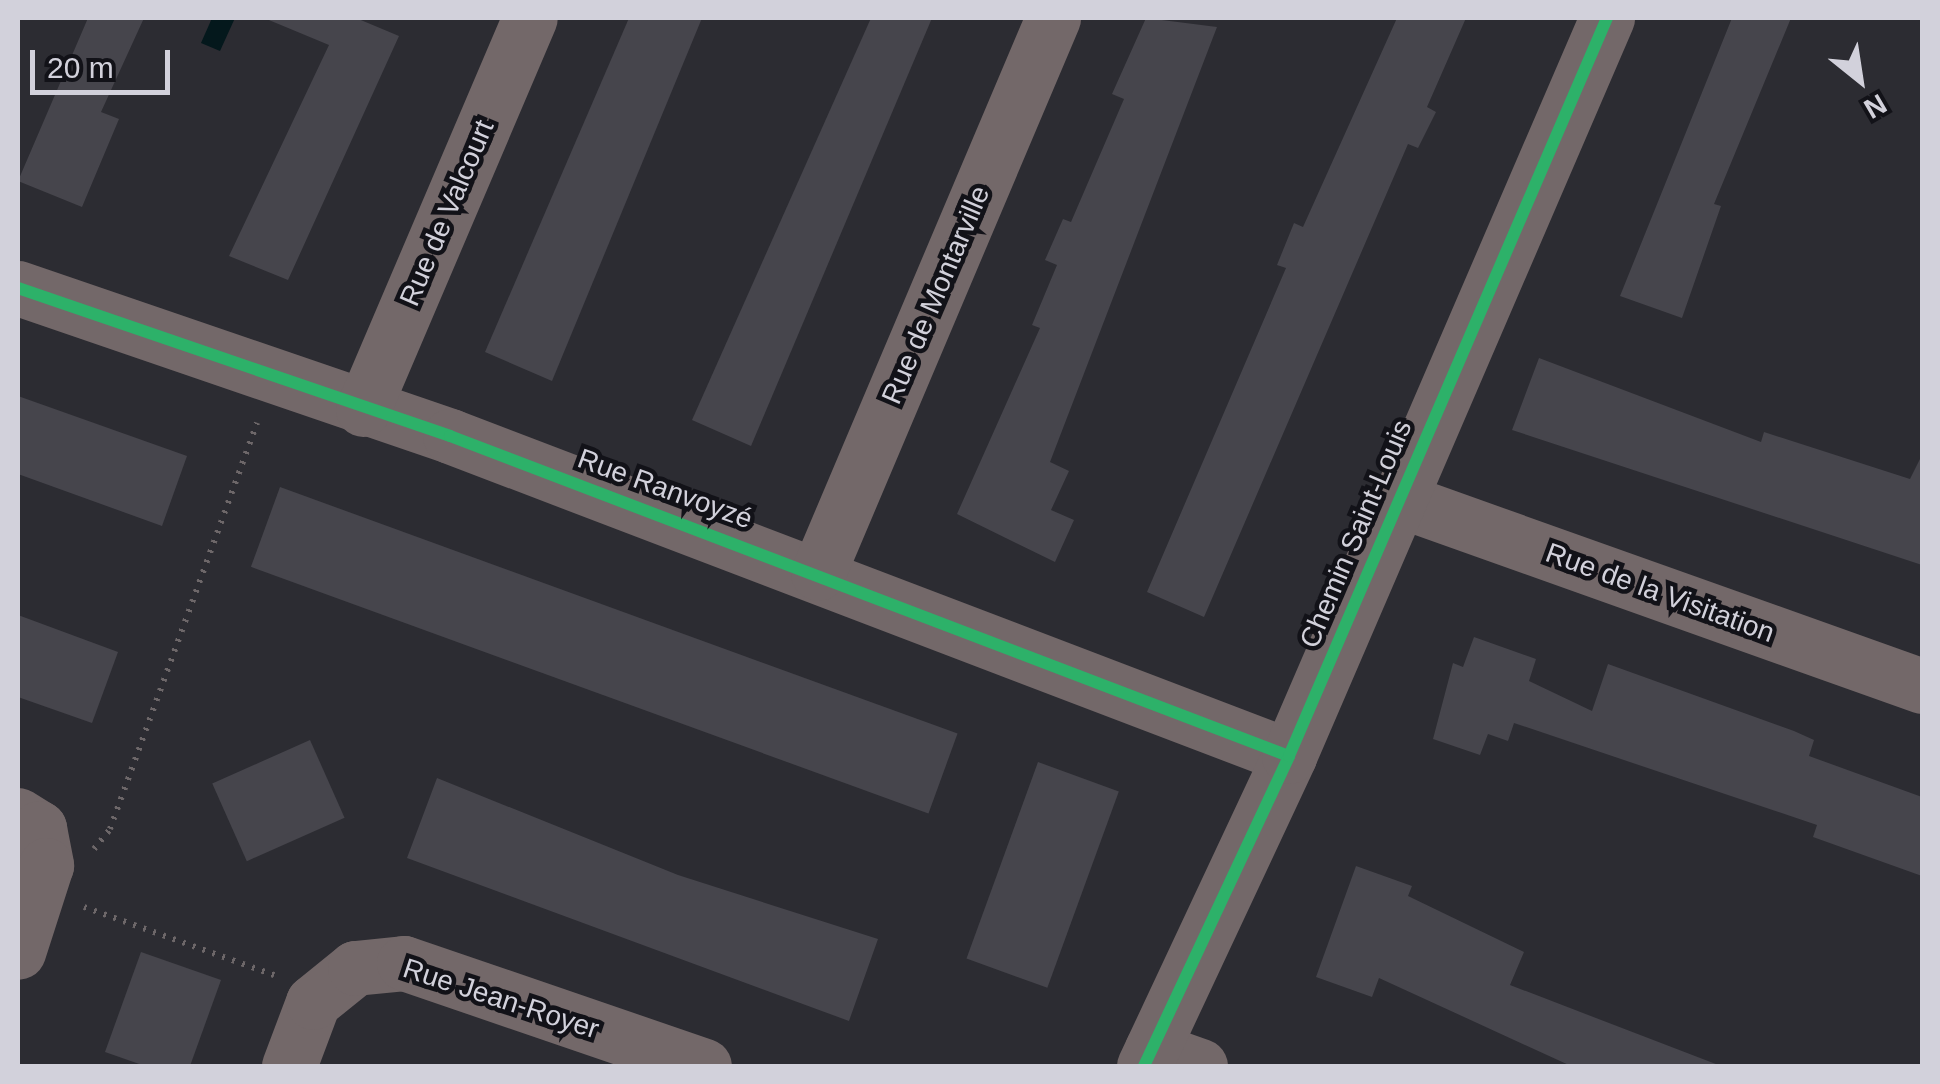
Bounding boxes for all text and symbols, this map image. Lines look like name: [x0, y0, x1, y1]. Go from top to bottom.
scale bar: [35, 30, 175, 92]
north arrow: [1810, 30, 1910, 130]
text: 20 m: [47, 51, 114, 84]
text: N: [1859, 88, 1892, 125]
street label: Rue de Valcourt: [393, 115, 501, 311]
street label: Rue de Montarville: [875, 181, 997, 409]
street label: Chemin Saint-Louis: [1293, 415, 1419, 653]
street label: Rue Ranvoyzé: [573, 442, 757, 536]
street label: Rue de la Visitation: [1541, 536, 1779, 650]
street label: Rue Jean-Royer: [399, 952, 603, 1046]

